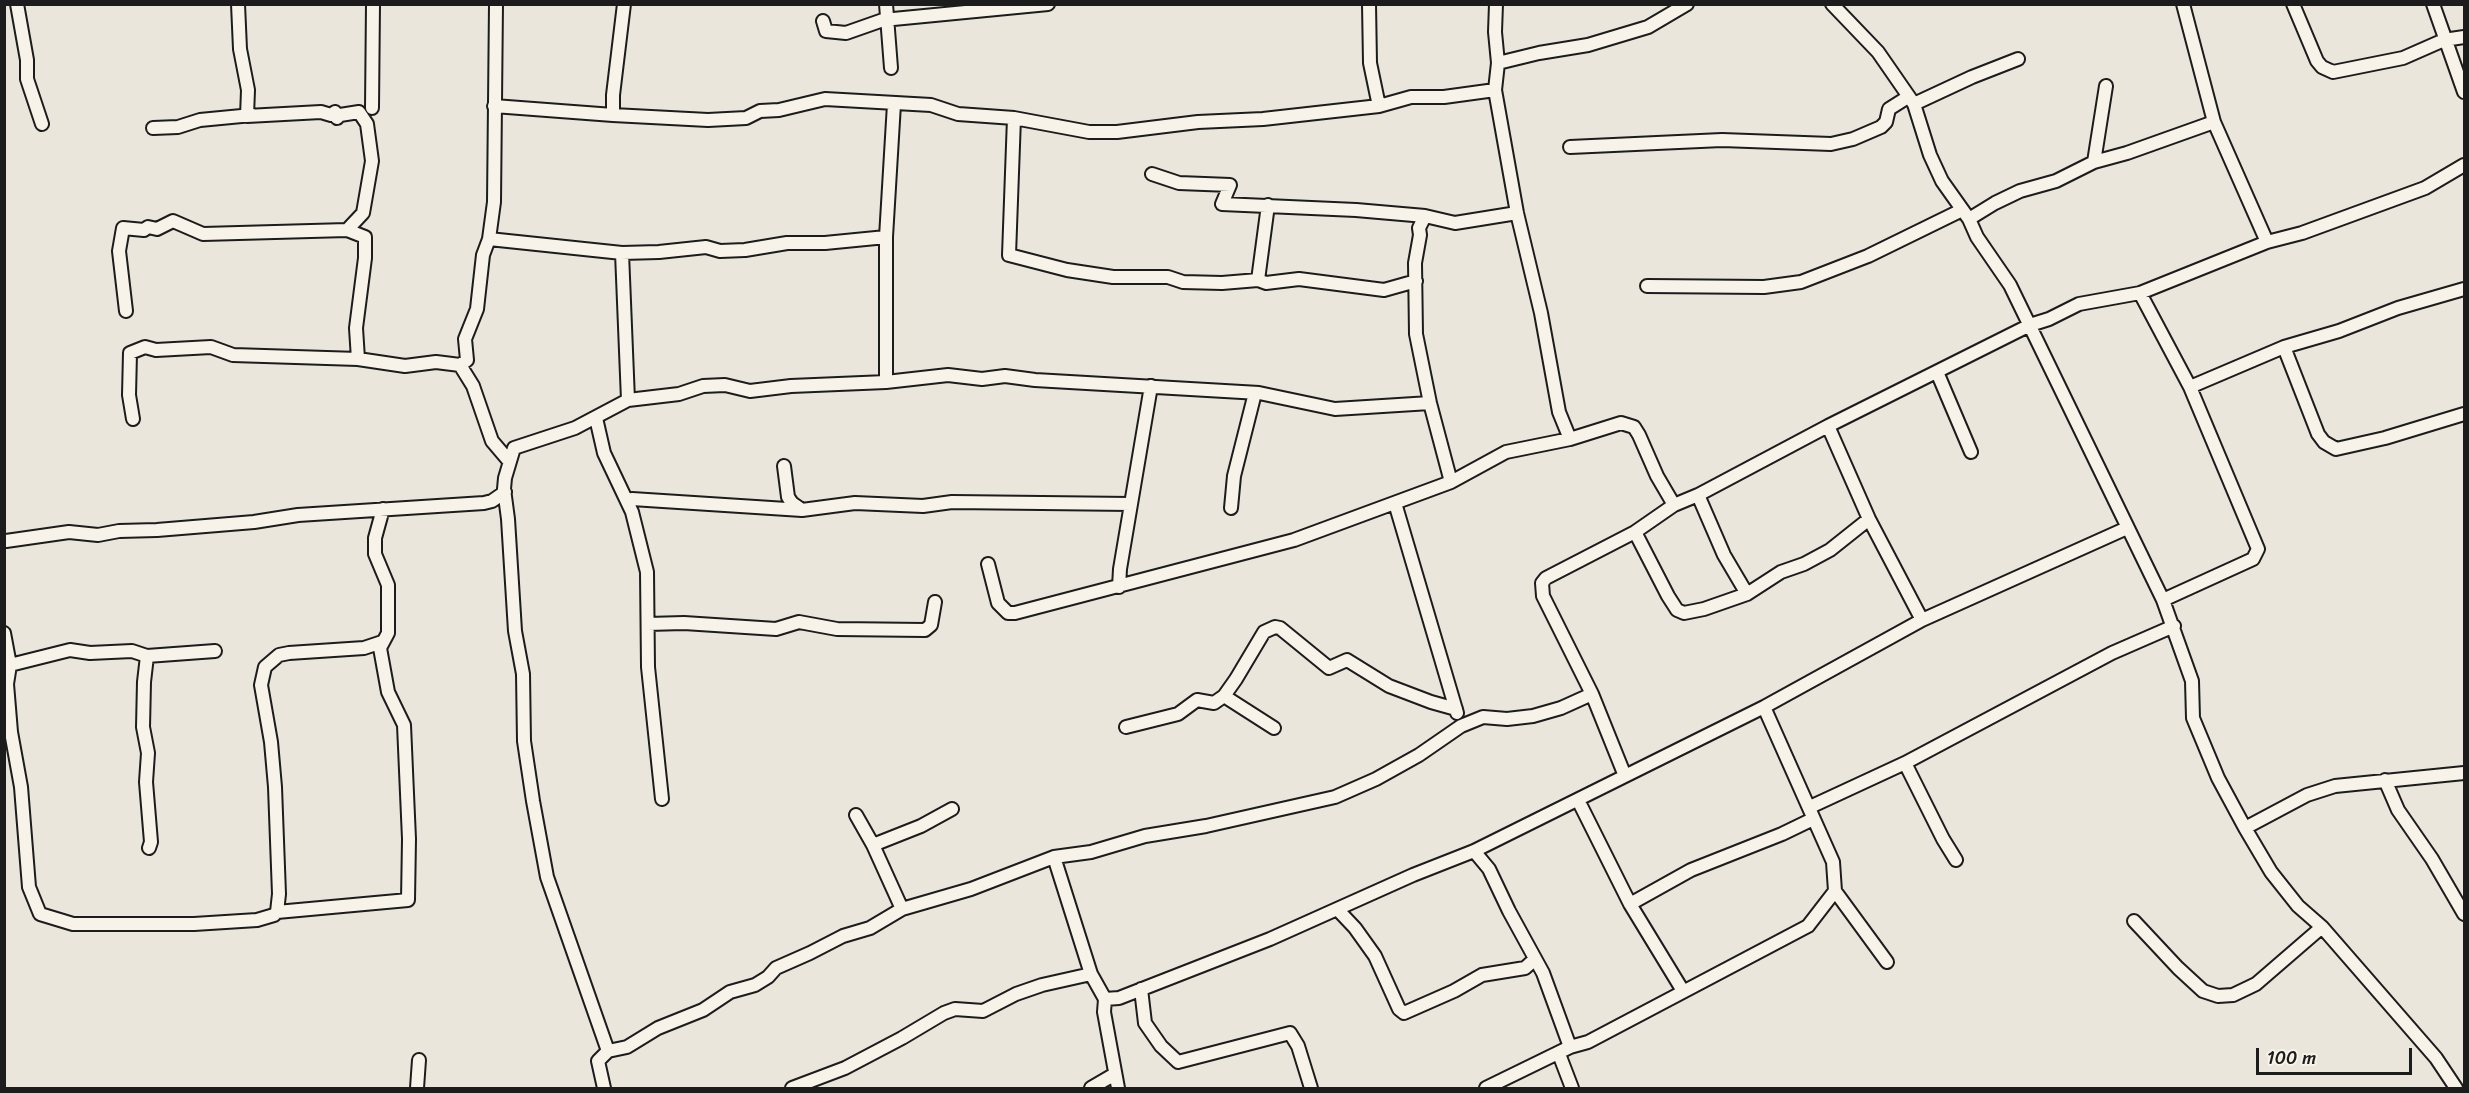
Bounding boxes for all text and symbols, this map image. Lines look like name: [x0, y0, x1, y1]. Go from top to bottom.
scale bar: [2259, 1036, 2415, 1074]
text: 100 m: [2267, 1042, 2316, 1074]

